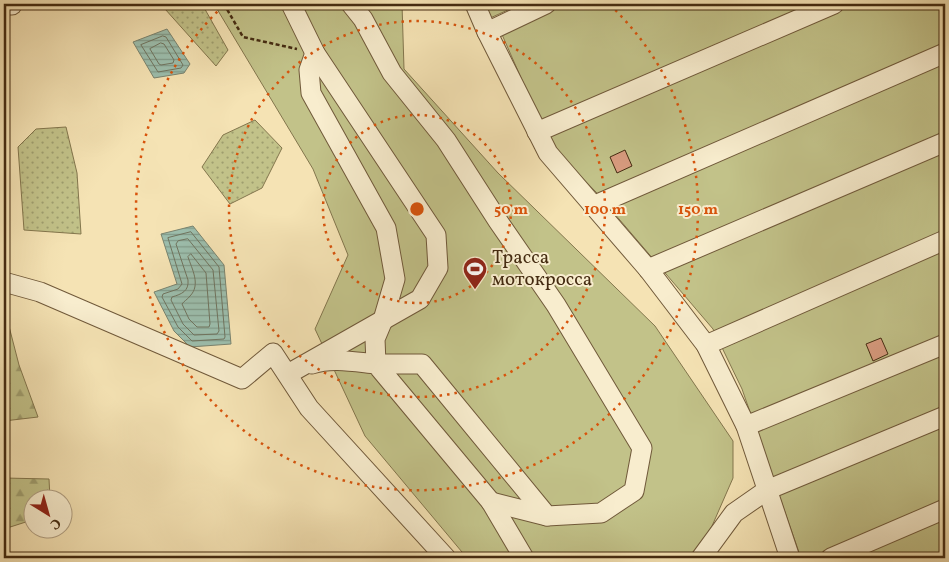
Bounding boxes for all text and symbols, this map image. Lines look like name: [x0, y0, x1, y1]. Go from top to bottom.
centre of rings: [408, 200, 426, 218]
text: 50 m: [494, 200, 528, 221]
text: 100 m: [584, 200, 627, 221]
text: 150 m: [678, 200, 718, 221]
place label: Трасса мотокросса: [492, 245, 592, 293]
sports icon: Трасса мотокросса: [462, 256, 488, 290]
north arrow: [22, 490, 72, 540]
text: С: [46, 513, 64, 533]

